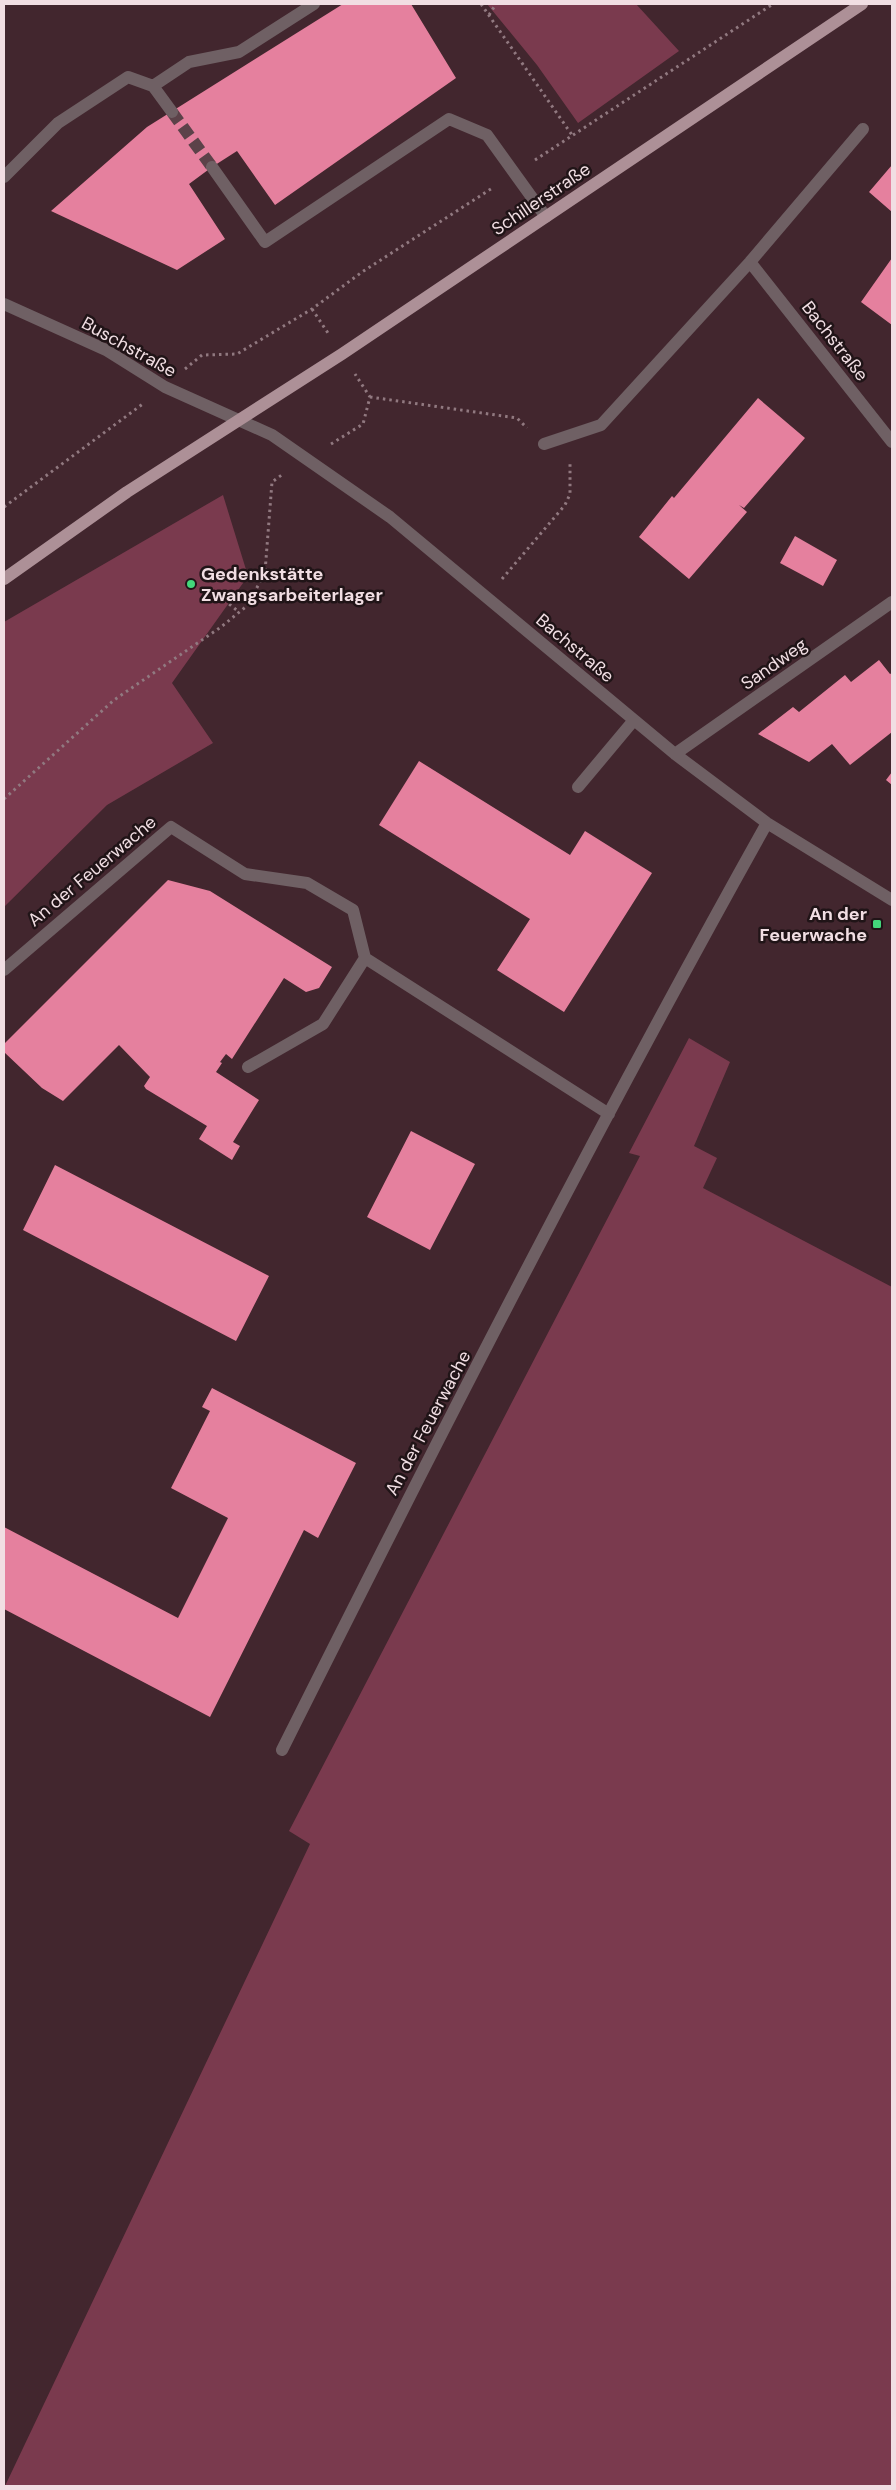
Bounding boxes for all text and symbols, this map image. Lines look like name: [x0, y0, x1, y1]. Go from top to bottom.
street label: Schillerstraße: [487, 157, 595, 241]
street label: Bachstraße: [796, 296, 874, 386]
street label: Buschstraße: [77, 311, 181, 383]
place label: Gedenkstätte Zwangsarbeiterlager: [201, 562, 383, 607]
marker: Gedenkstätte Zwangsarbeiterlager: [185, 578, 197, 590]
street label: Bachstraße: [531, 608, 619, 688]
street label: Sandweg: [736, 633, 812, 695]
street label: An der Feuerwache: [23, 810, 161, 932]
place label: An der Feuerwache: [760, 902, 867, 947]
marker: An der Feuerwache: [871, 918, 883, 930]
street label: An der Feuerwache: [380, 1346, 476, 1500]

